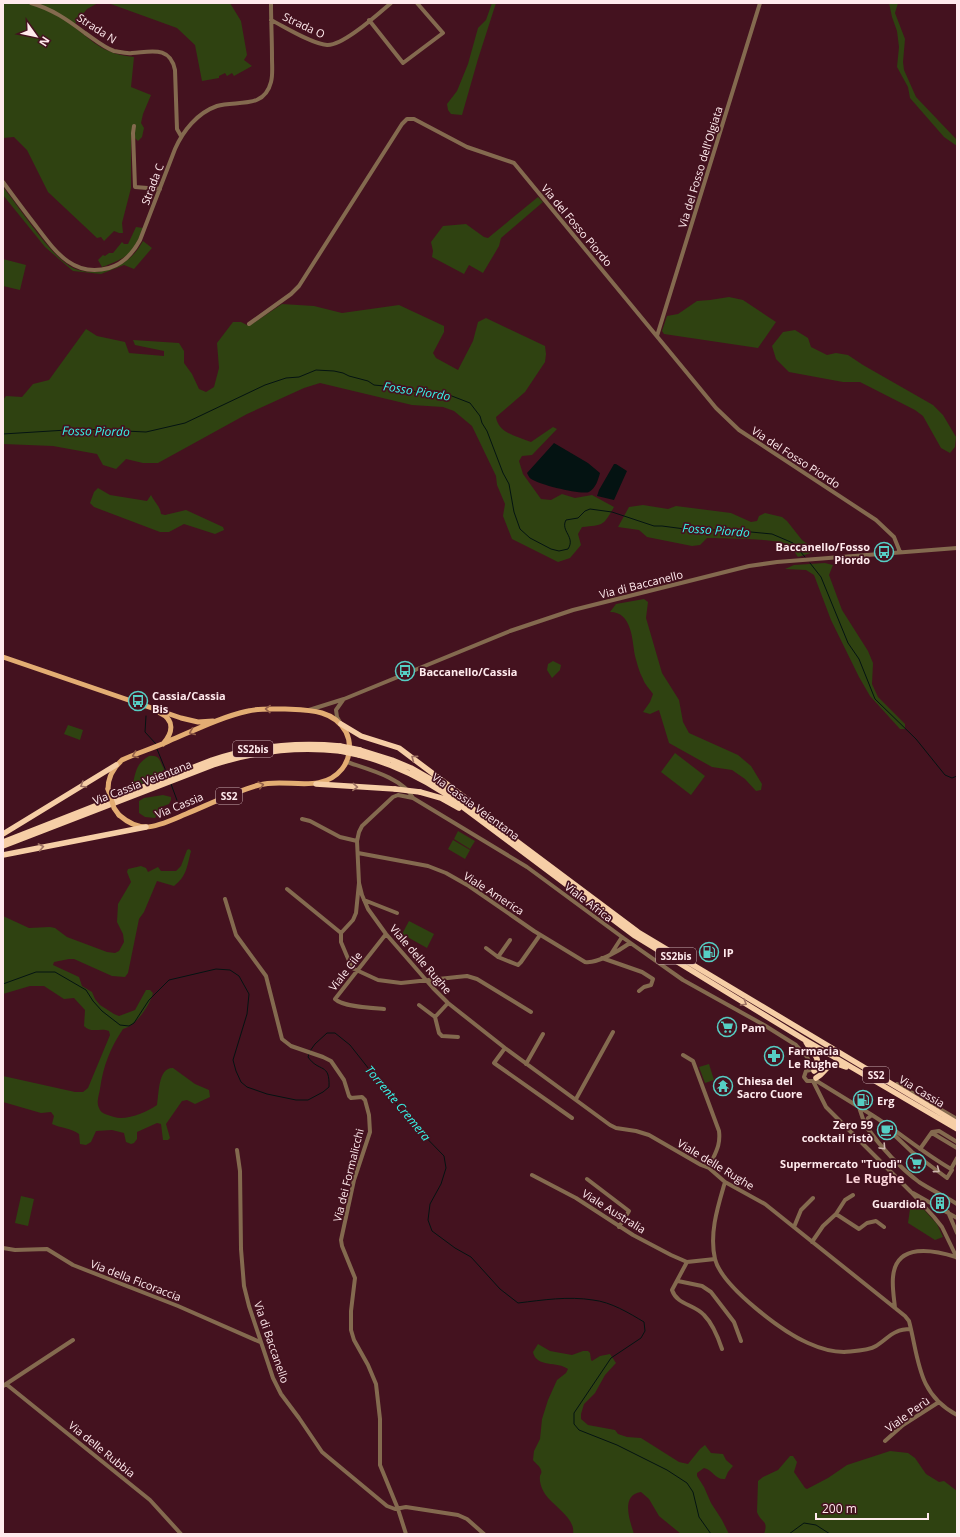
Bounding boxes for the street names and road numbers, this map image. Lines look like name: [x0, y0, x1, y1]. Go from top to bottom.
street label: Strada O: [281, 9, 327, 41]
street label: Strada N: [74, 10, 120, 46]
street label: Via del Fosso dell'Olgiata: [674, 104, 726, 230]
street label: Strada C: [137, 161, 167, 207]
street label: Via del Fosso Piordo: [538, 181, 616, 270]
street label: Via del Fosso Piordo: [749, 423, 844, 492]
street label: Via di Baccanello: [598, 566, 685, 602]
road number: SS2bis: [233, 741, 273, 757]
street label: Via Cassia Veientana: [91, 757, 193, 807]
street label: Via Cassia Veientana: [429, 769, 523, 843]
road number: SS2: [216, 788, 242, 804]
street label: Via Cassia: [153, 789, 205, 821]
street label: Viale America: [461, 868, 527, 918]
street label: Viale Africa: [562, 879, 616, 925]
street label: Viale delle Rughe: [387, 921, 455, 997]
street label: Viale Cile: [325, 948, 365, 994]
road number: SS2bis: [656, 948, 696, 964]
road number: SS2: [863, 1067, 889, 1083]
street label: Via Cassia: [896, 1072, 948, 1110]
street label: Via dei Formalicchi: [329, 1127, 367, 1223]
street label: Viale delle Rughe: [675, 1135, 757, 1193]
street label: Viale Australia: [579, 1185, 649, 1237]
street label: Via della Ficoraccia: [88, 1256, 184, 1304]
street label: Via di Baccanello: [251, 1299, 293, 1385]
street label: Viale Perù: [882, 1393, 932, 1435]
street label: Via delle Rubbia: [66, 1417, 138, 1481]

